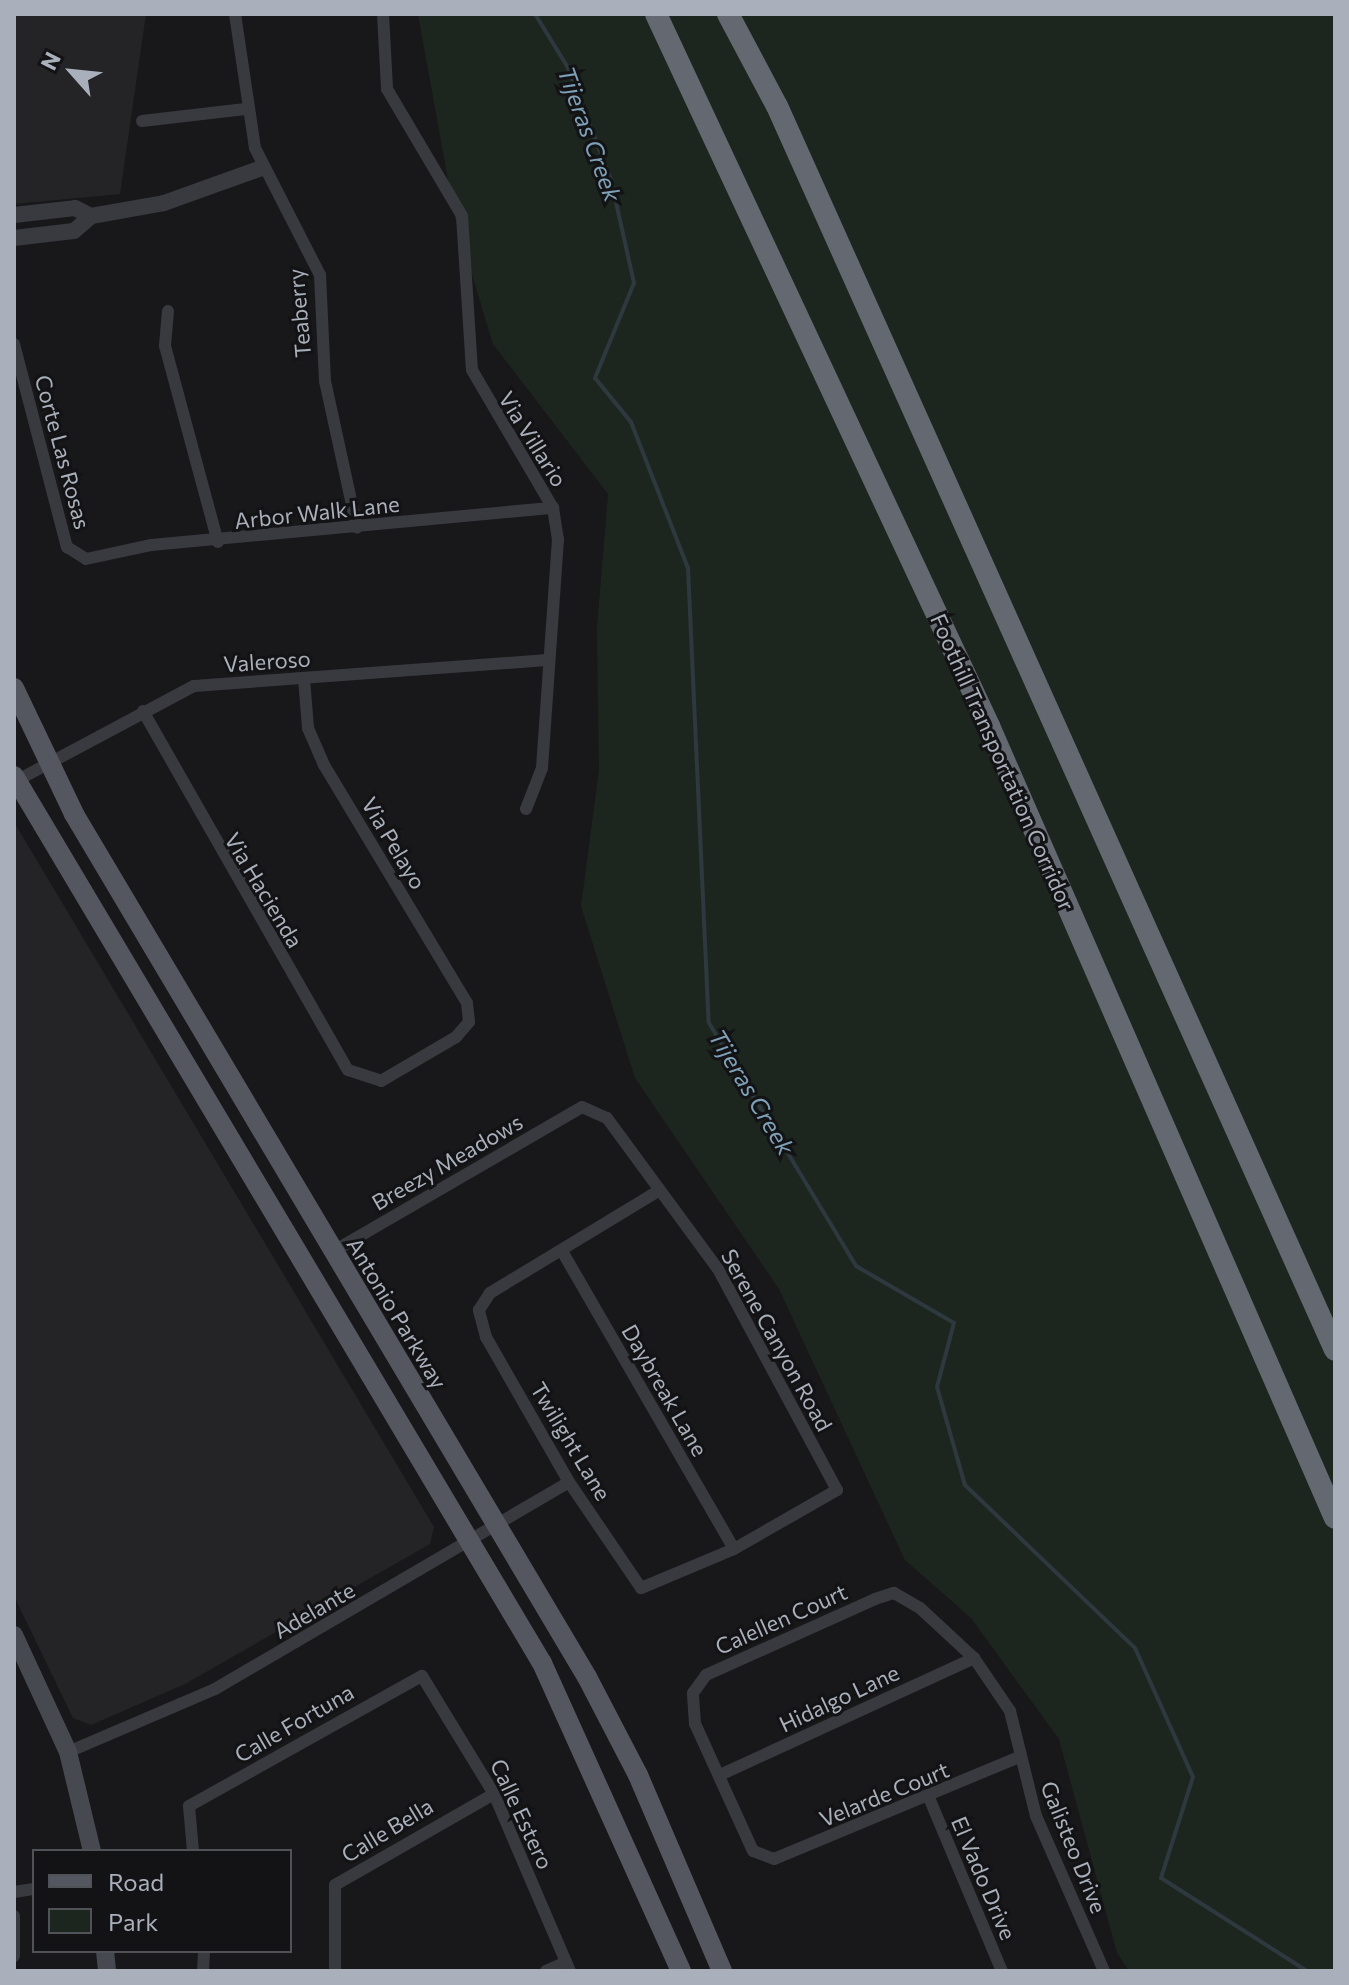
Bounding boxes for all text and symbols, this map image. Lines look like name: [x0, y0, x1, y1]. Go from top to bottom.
north arrow: [32, 32, 112, 112]
text: N: [34, 47, 66, 74]
water label: Tijeras Creek: [552, 63, 628, 205]
street label: Teaberry: [282, 267, 316, 359]
street label: Corte Las Rosas: [30, 372, 96, 532]
street label: Via Villario: [493, 386, 573, 492]
street label: Arbor Walk Lane: [233, 490, 401, 534]
street label: Foothill Transportation Corridor: [925, 610, 1081, 914]
street label: Valeroso: [223, 645, 311, 677]
street label: Via Pelayo: [356, 792, 432, 894]
street label: Via Hacienda: [219, 828, 309, 952]
water label: Tijeras Creek: [703, 1024, 801, 1160]
street label: Breezy Meadows: [367, 1108, 527, 1216]
street label: Antonio Parkway: [342, 1233, 452, 1393]
street label: Serene Canyon Road: [716, 1244, 838, 1436]
street label: Daybreak Lane: [617, 1319, 713, 1461]
street label: Twilight Lane: [525, 1377, 617, 1505]
street label: Adelante: [269, 1576, 359, 1644]
street label: Calellen Court: [711, 1578, 851, 1660]
street label: Hidalgo Lane: [775, 1659, 903, 1737]
street label: Calle Fortuna: [230, 1678, 358, 1768]
street label: Calle Estero: [485, 1755, 559, 1873]
street label: Velarde Court: [815, 1756, 953, 1832]
street label: Galisteo Drive: [1036, 1777, 1112, 1917]
street label: Calle Bella: [336, 1792, 438, 1868]
street label: El Vado Drive: [946, 1812, 1022, 1944]
legend: [32, 1849, 292, 1953]
text: Road: [108, 1867, 164, 1896]
text: Park: [108, 1907, 158, 1936]

